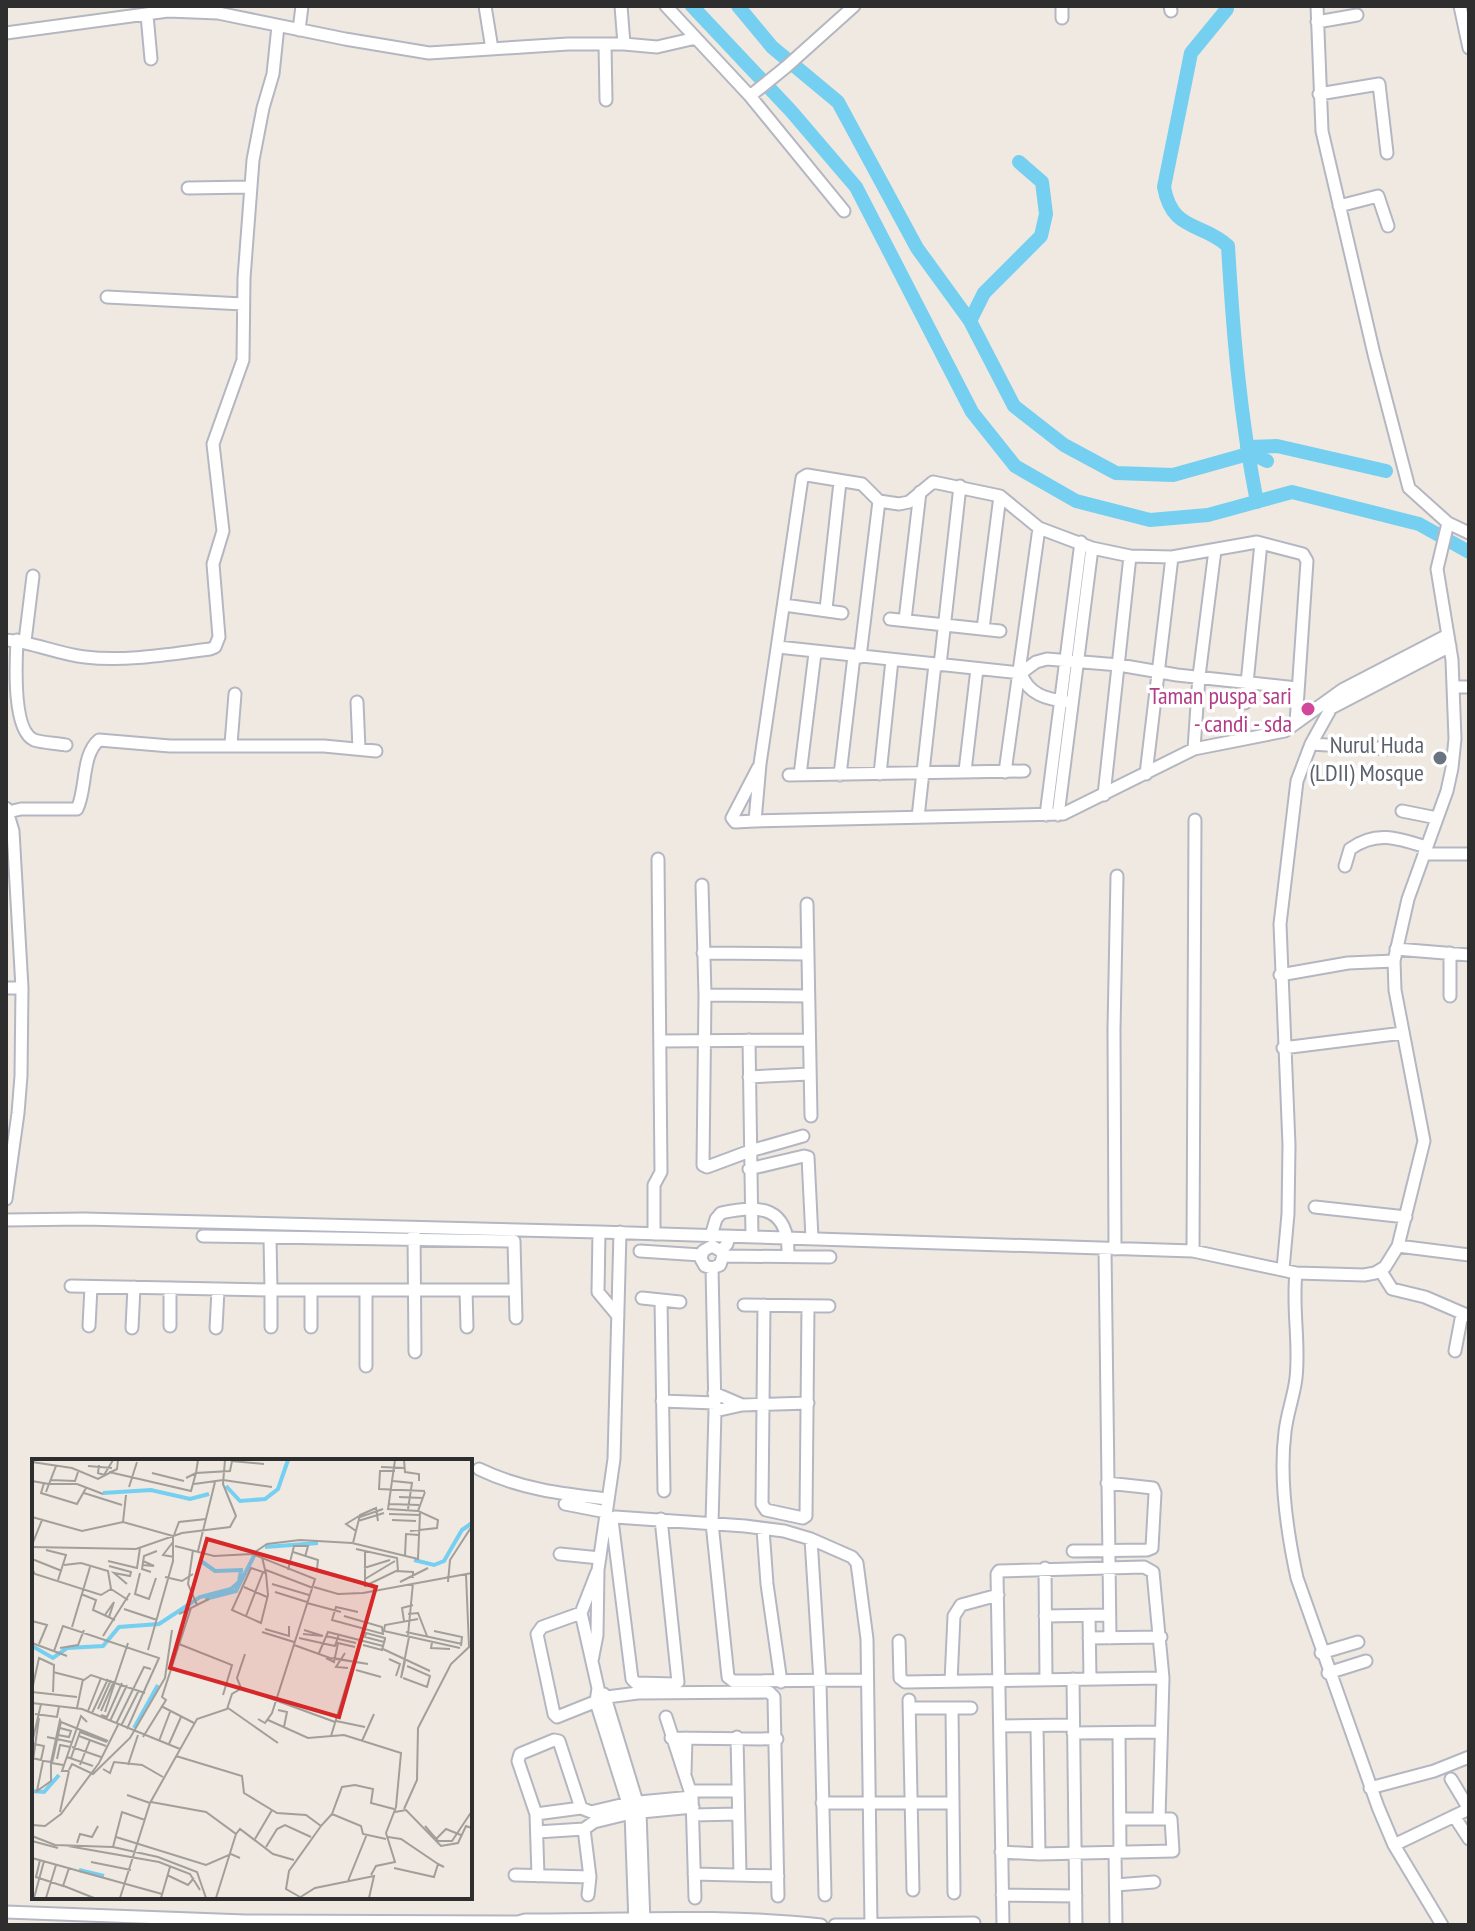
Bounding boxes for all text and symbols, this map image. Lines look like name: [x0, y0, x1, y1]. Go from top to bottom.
place label: Taman puspa sari - candi - sda: [1149, 680, 1292, 739]
marker: Taman puspa sari - candi - sda: [1299, 700, 1317, 718]
place label: Nurul Huda (LDII) Mosque: [1310, 729, 1424, 788]
marker: Nurul Huda (LDII) Mosque: [1431, 749, 1449, 767]
inset map: [32, 1459, 472, 1899]

